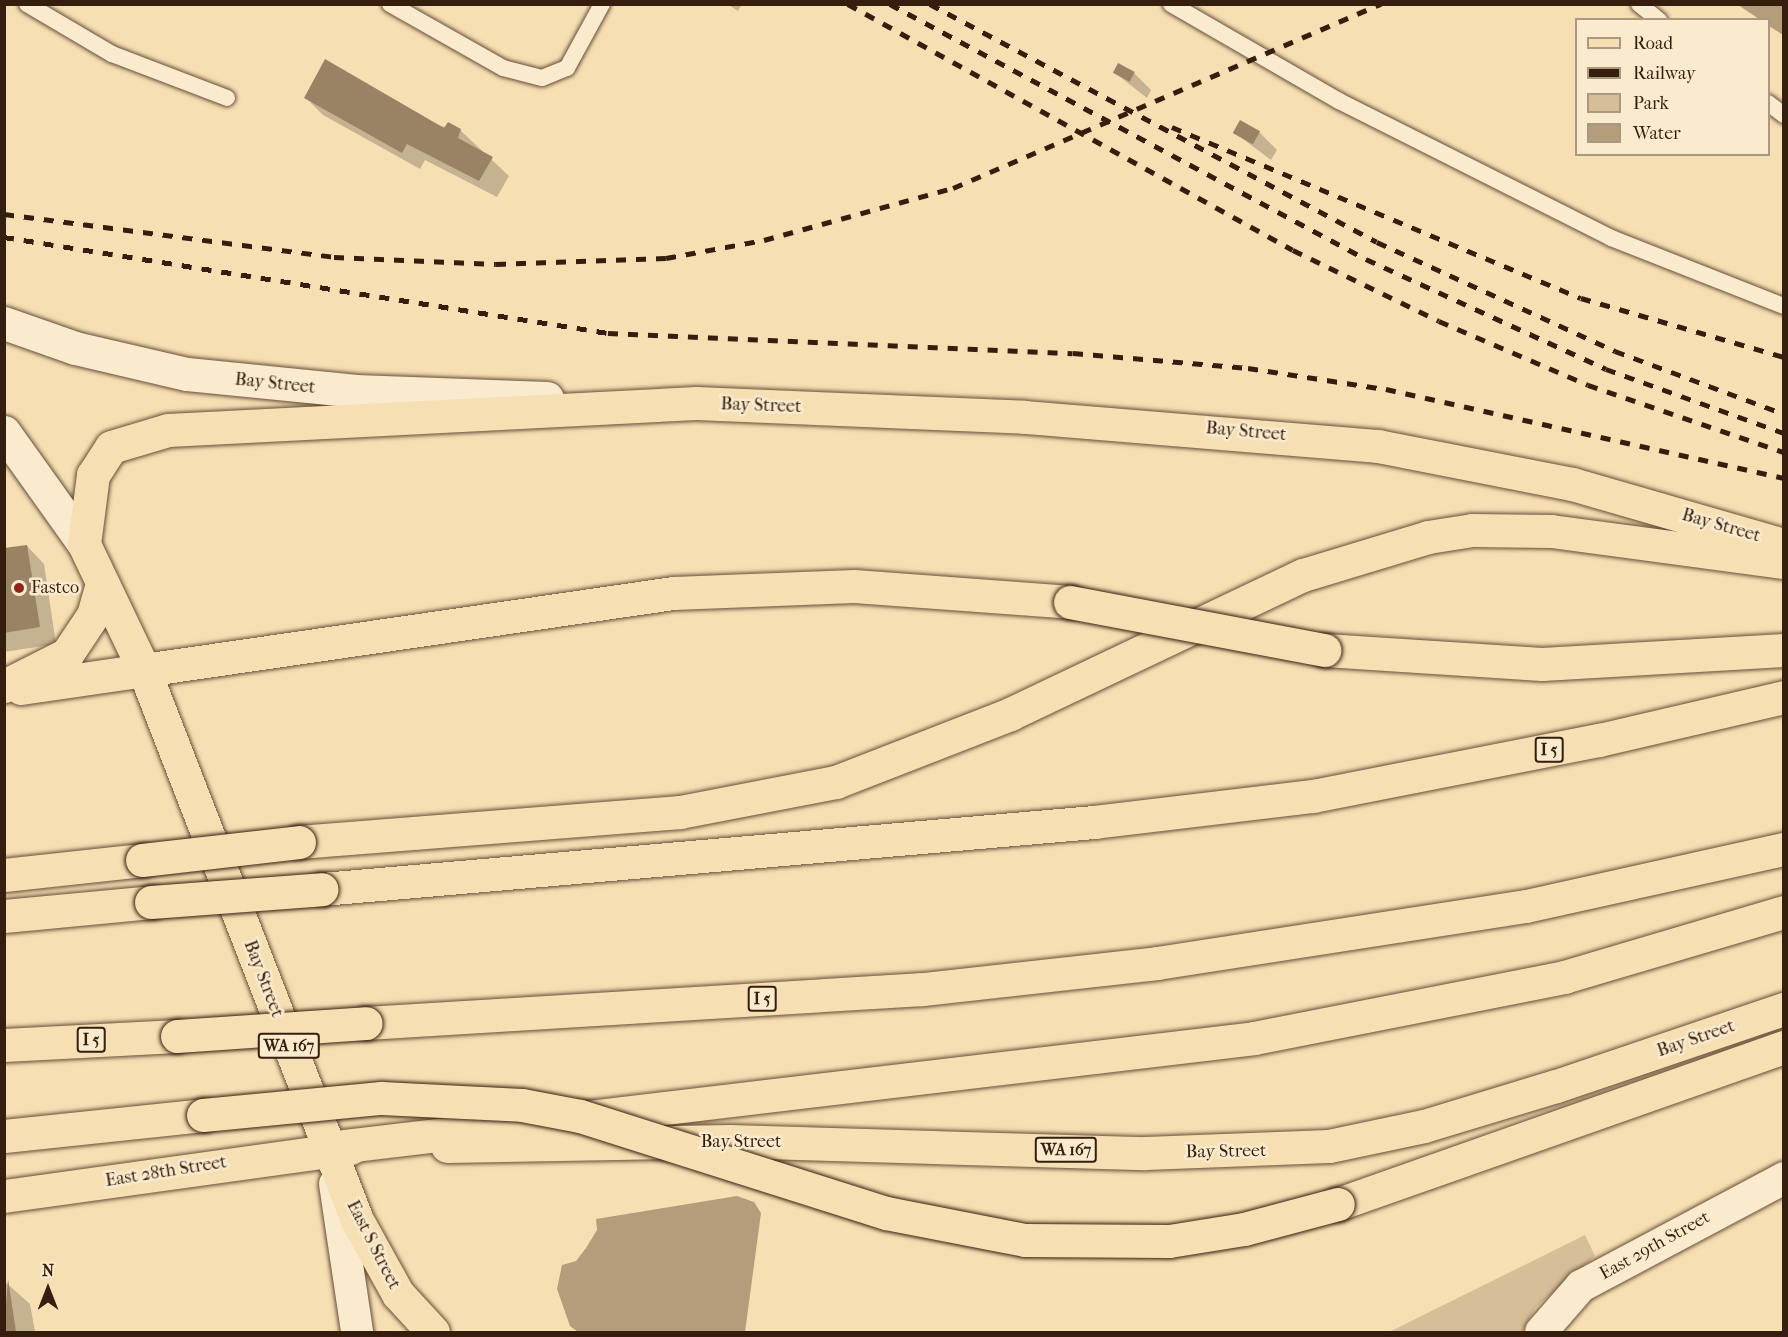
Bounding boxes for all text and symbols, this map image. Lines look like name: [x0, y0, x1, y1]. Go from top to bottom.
legend: [1575, 18, 1770, 156]
text: Road: [1633, 33, 1673, 54]
text: Railway: [1633, 63, 1696, 84]
text: Park: [1633, 93, 1669, 114]
text: Water: [1633, 123, 1681, 144]
street label: Bay Street: [234, 369, 316, 399]
street label: Bay Street: [720, 394, 802, 418]
street label: Bay Street: [1205, 418, 1287, 446]
street label: Bay Street: [1679, 504, 1763, 548]
place label: Fastco: [31, 577, 79, 599]
marker: Fastco: [12, 581, 26, 595]
road number: I 5: [1534, 737, 1564, 763]
street label: Bay Street: [238, 937, 288, 1021]
road number: I 5: [747, 986, 777, 1012]
street label: Bay Street: [1654, 1016, 1738, 1062]
road number: I 5: [76, 1027, 106, 1053]
road number: WA 167: [258, 1033, 320, 1059]
street label: Bay Street: [701, 1131, 781, 1153]
road number: WA 167: [1034, 1137, 1098, 1163]
street label: Bay Street: [1185, 1140, 1267, 1164]
street label: East 28th Street: [104, 1152, 228, 1192]
street label: East S Street: [341, 1197, 405, 1293]
street label: East 29th Street: [1596, 1207, 1714, 1285]
north arrow: [18, 1259, 78, 1319]
text: N: [42, 1261, 54, 1280]

